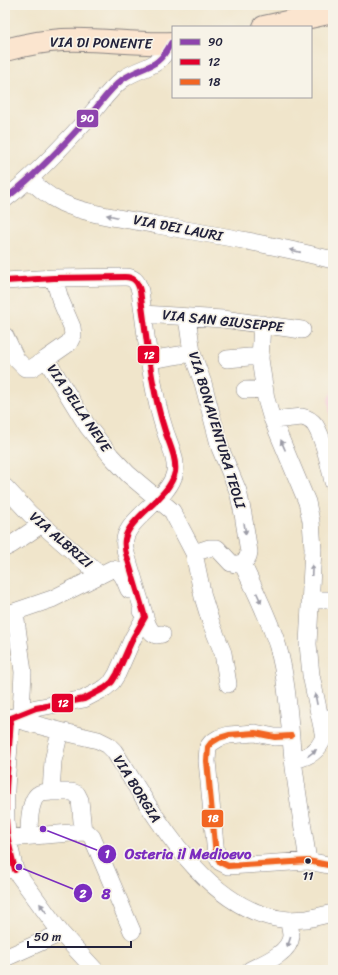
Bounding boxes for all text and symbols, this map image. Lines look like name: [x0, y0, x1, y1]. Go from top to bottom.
legend: [172, 26, 312, 98]
street label: VIA DI PONENTE: [50, 30, 153, 56]
text: 90: [208, 31, 223, 53]
text: 12: [208, 51, 220, 73]
text: 18: [208, 71, 220, 93]
line badge: 90: [76, 109, 99, 128]
text: 90: [80, 109, 94, 128]
street label: VIA DEI LAURI: [131, 207, 226, 249]
one-way arrow: [106, 213, 119, 219]
one-way arrow: [289, 247, 301, 253]
street label: VIA SAN GIUSEPPE: [161, 302, 286, 340]
line badge: 12: [137, 345, 160, 364]
text: 12: [143, 346, 155, 365]
street label: VIA BONAVENTURA TEOLI: [181, 348, 253, 513]
street label: VIA DELLA NEVE: [40, 359, 119, 458]
one-way arrow: [280, 438, 286, 450]
street label: VIA ALBRIZI: [24, 505, 99, 575]
one-way arrow: [243, 523, 249, 535]
one-way arrow: [308, 564, 315, 576]
one-way arrow: [256, 593, 262, 604]
line badge: 12: [51, 693, 74, 713]
one-way arrow: [313, 693, 319, 705]
text: 12: [57, 694, 69, 713]
one-way arrow: [306, 749, 317, 757]
street label: VIA BORGIA: [106, 750, 168, 828]
line badge: 18: [201, 809, 224, 828]
text: 18: [207, 809, 219, 828]
callout: Osteria il Medioevo: [97, 840, 259, 867]
text: Osteria il Medioevo: [124, 841, 252, 867]
text: 1: [104, 843, 110, 865]
marker: 11: [303, 856, 313, 866]
place label: 11: [302, 864, 314, 887]
callout: 8: [73, 880, 118, 907]
text: 8: [100, 881, 111, 907]
text: 2: [79, 883, 87, 905]
one-way arrow: [39, 903, 47, 914]
scale bar: [28, 923, 131, 949]
text: 50 m: [34, 926, 61, 948]
one-way arrow: [285, 936, 291, 948]

